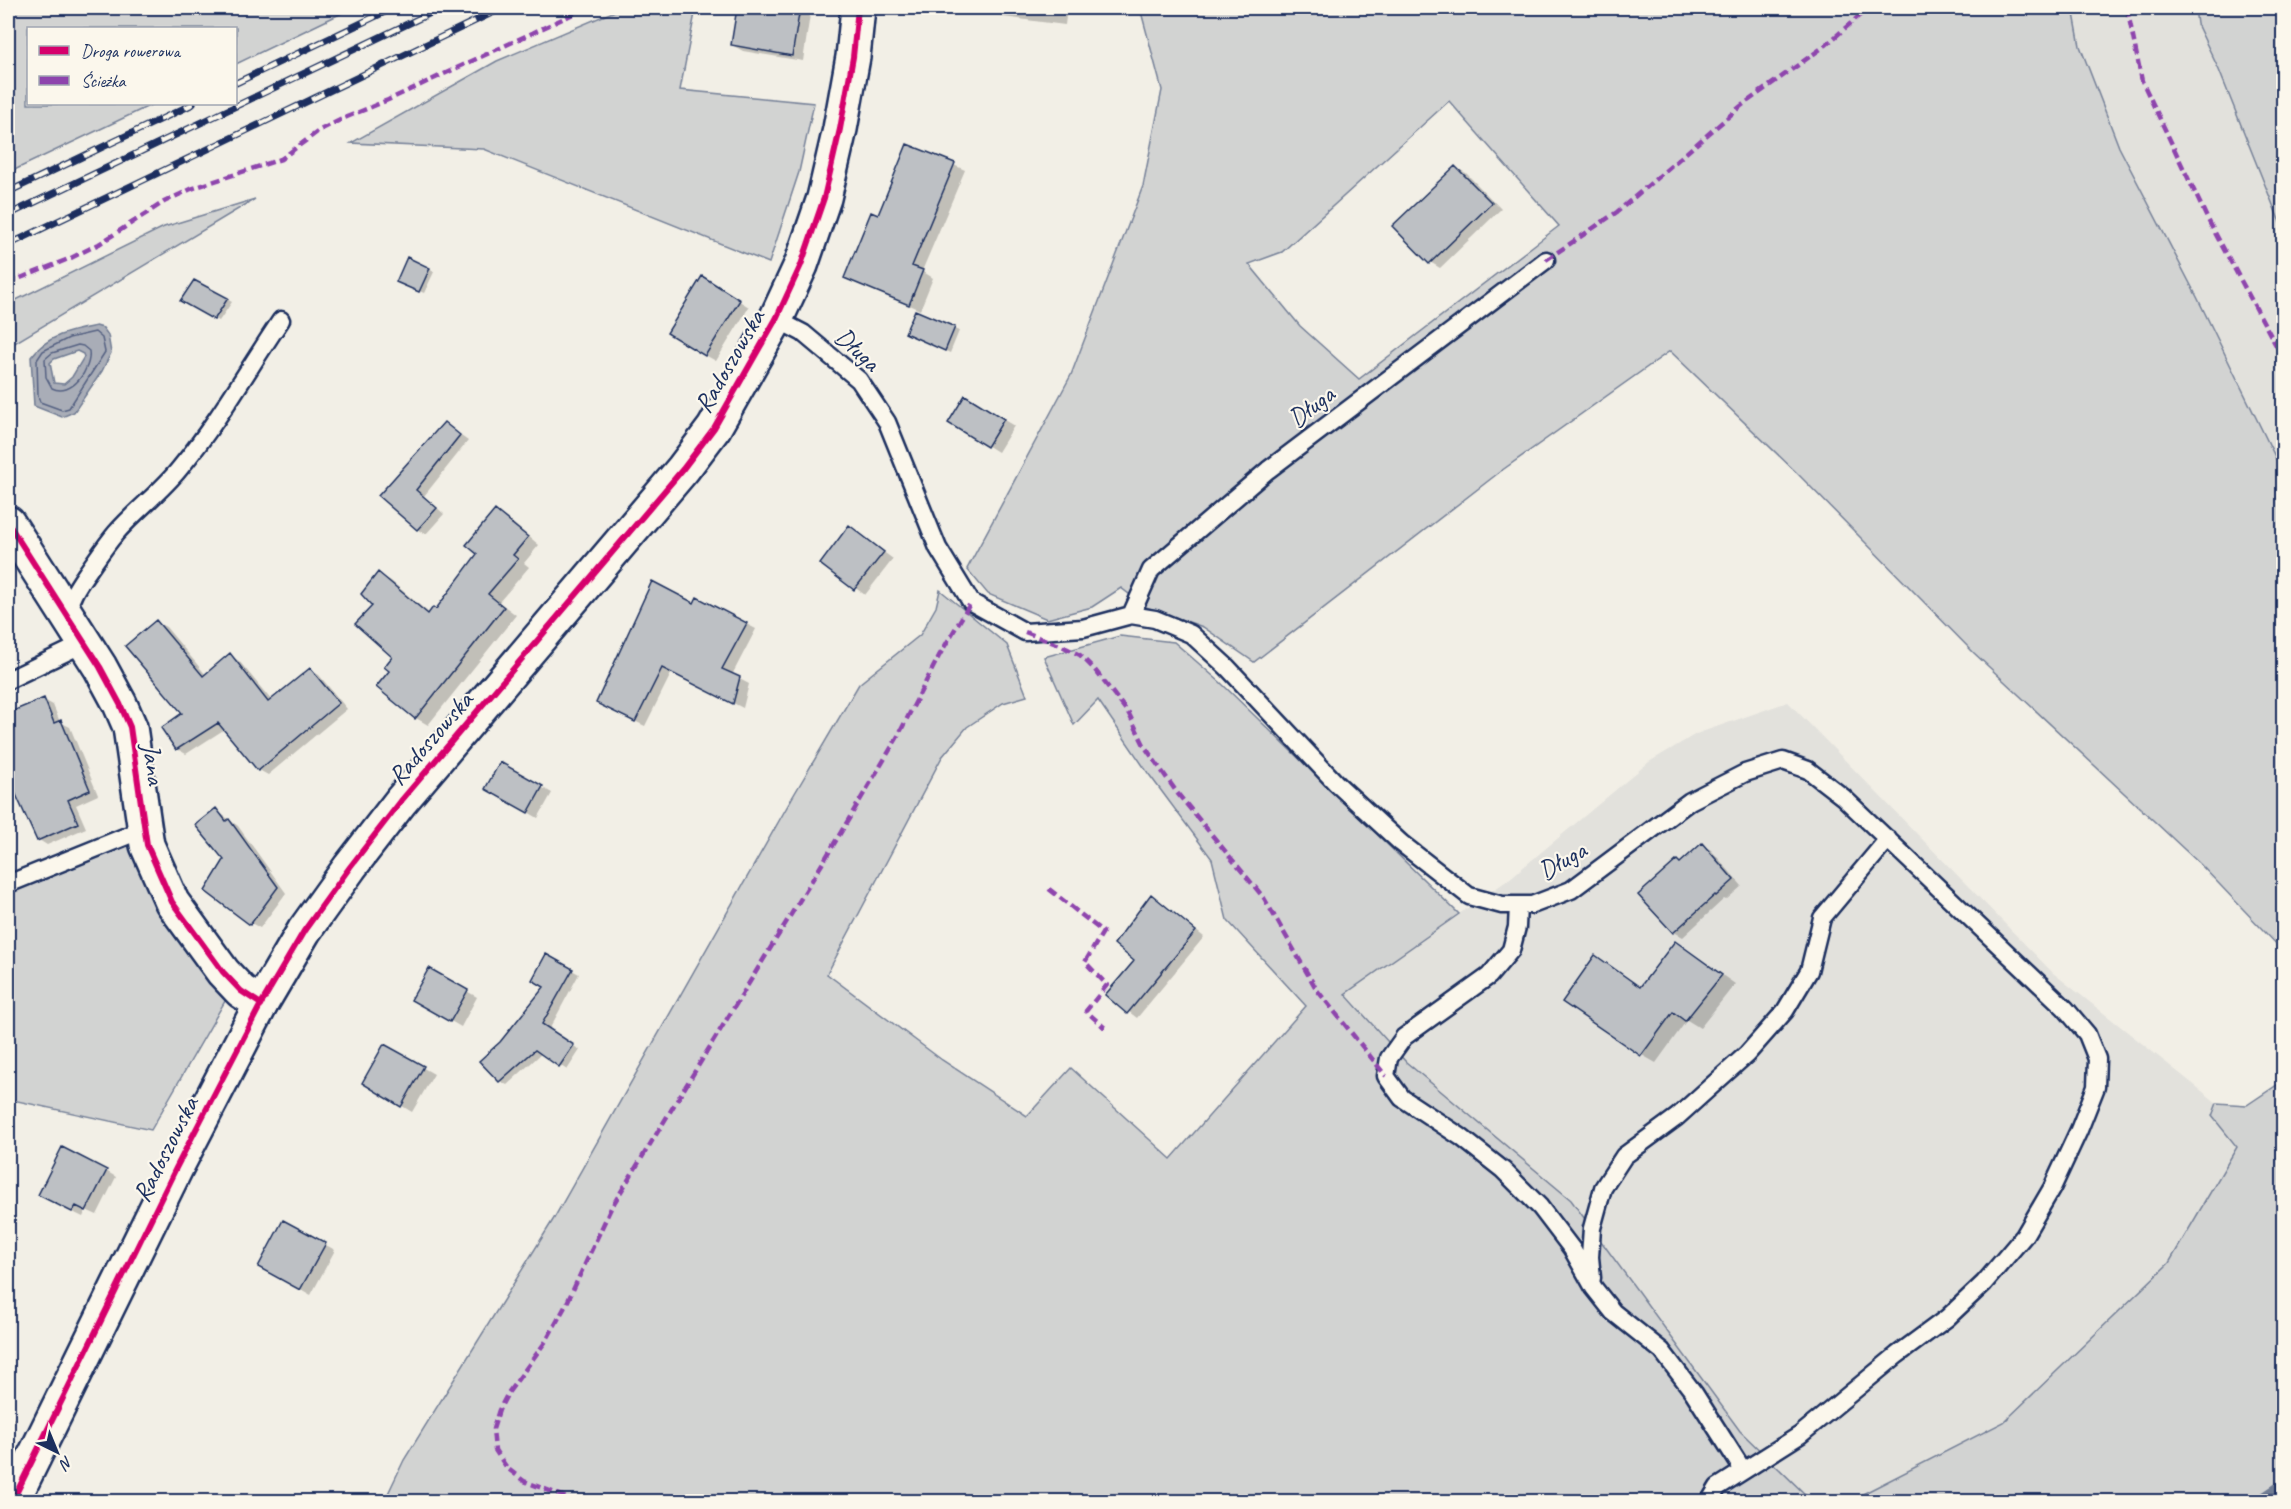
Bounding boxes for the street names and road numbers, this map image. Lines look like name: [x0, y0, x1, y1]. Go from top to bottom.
street label: Radoszowska: [687, 302, 773, 419]
street label: Długa: [828, 320, 888, 380]
street label: Długa: [1281, 377, 1343, 435]
street label: Radoszowska: [381, 683, 481, 792]
street label: Jana: [134, 739, 173, 788]
street label: Długa: [1532, 833, 1594, 887]
street label: Radoszowska: [125, 1090, 207, 1207]

